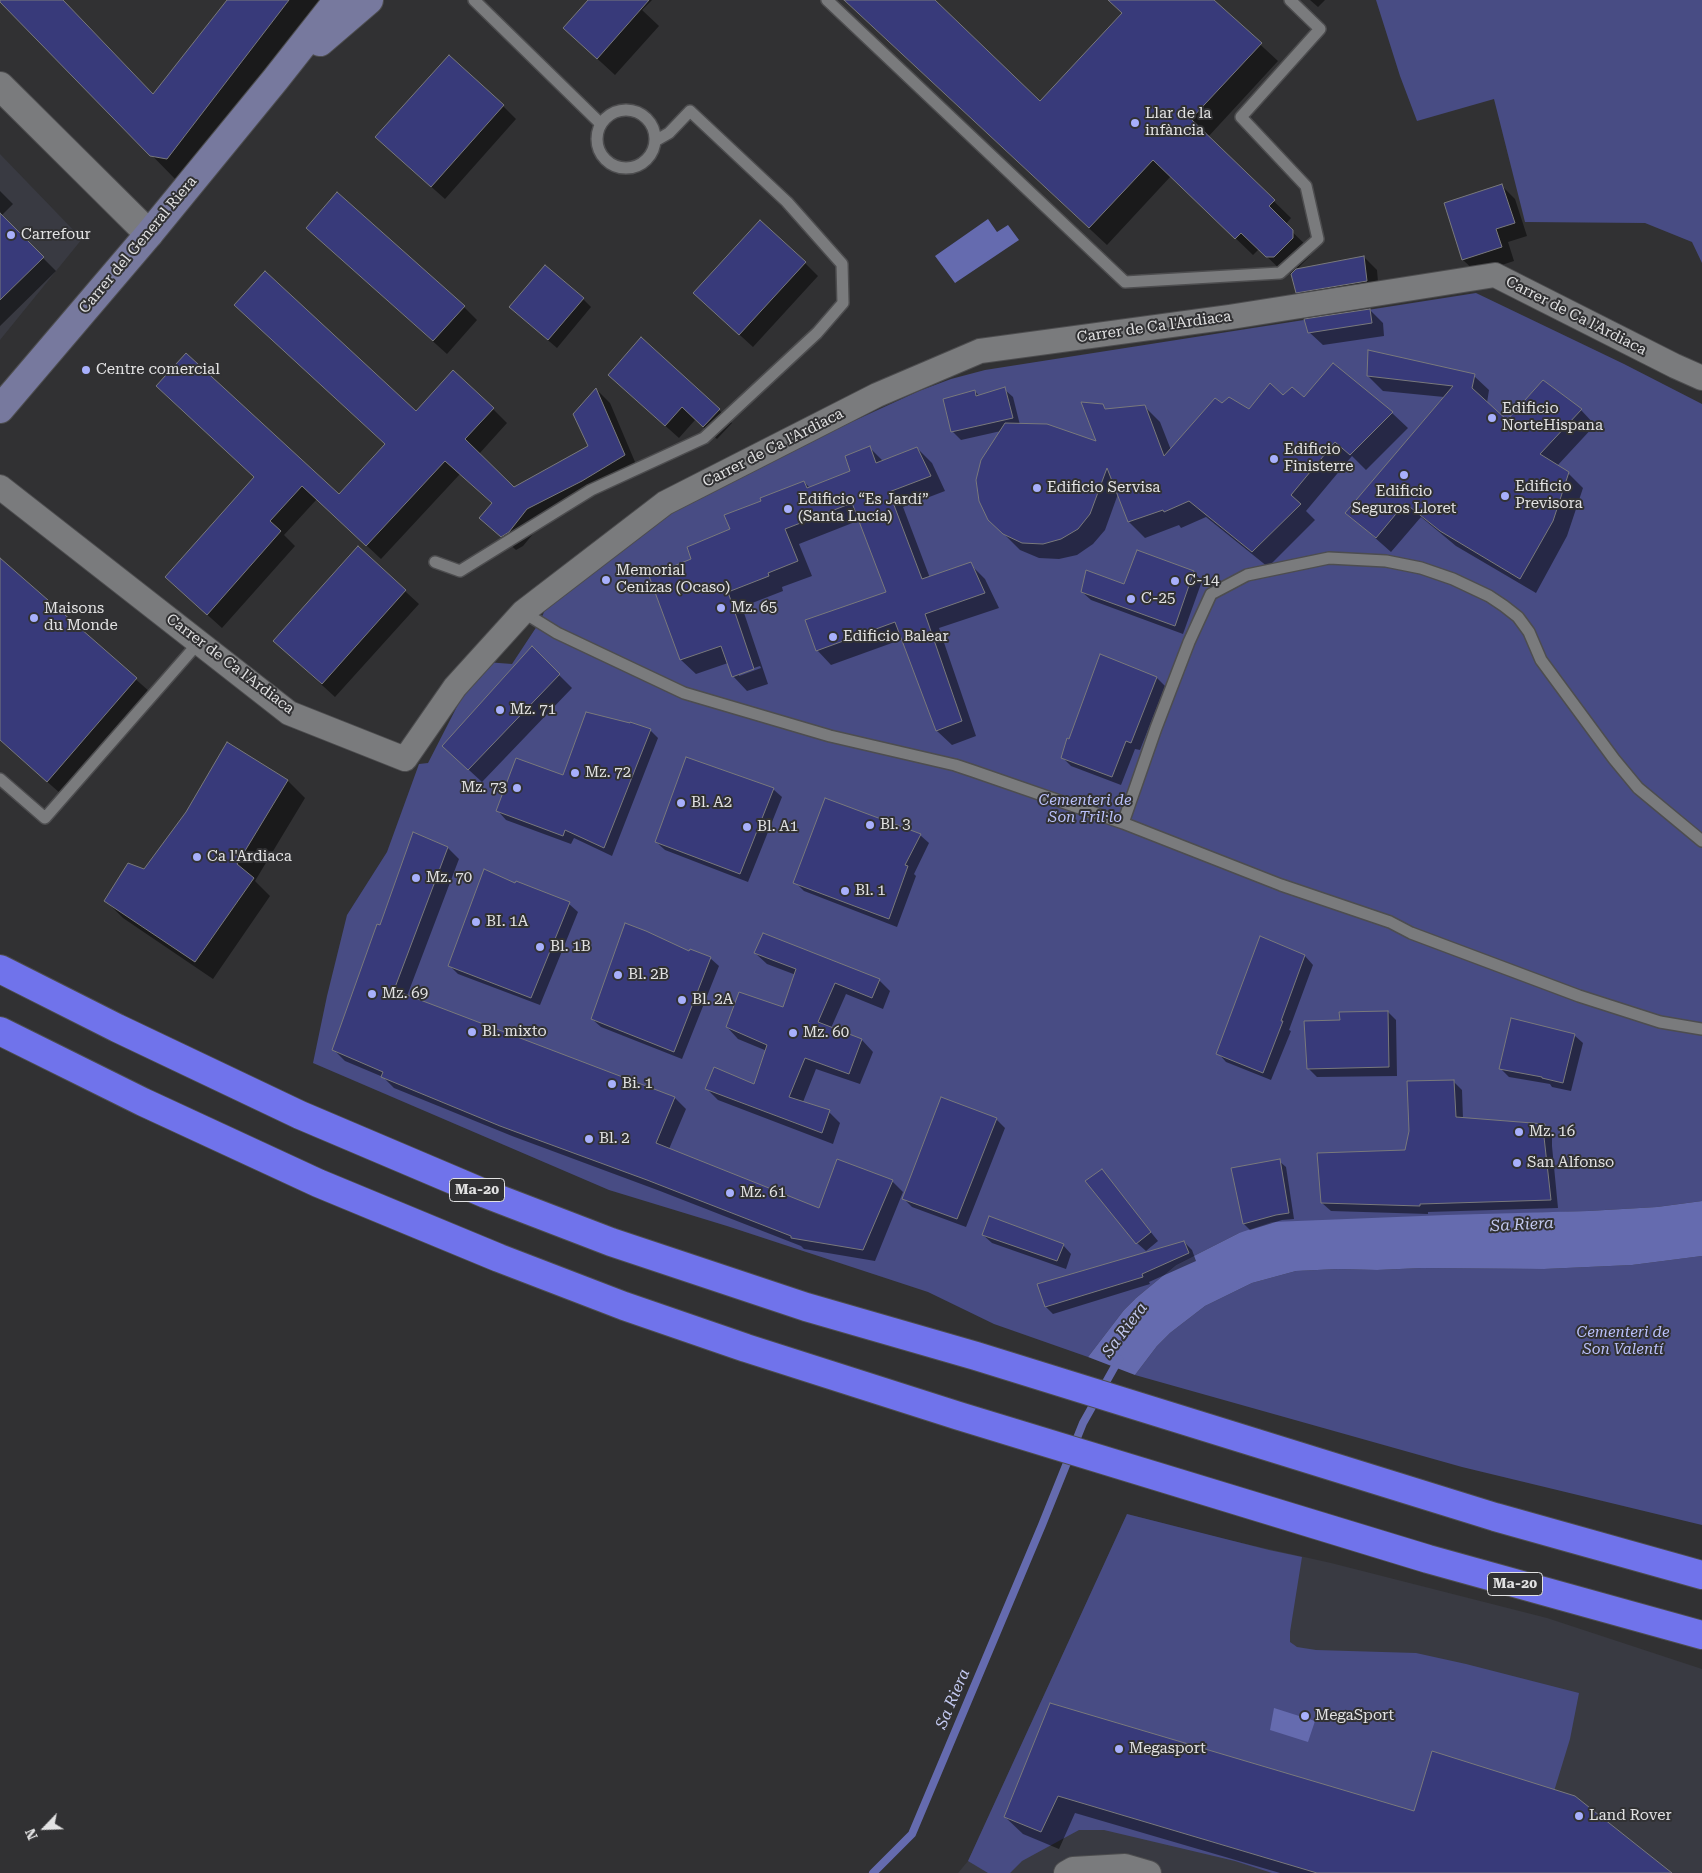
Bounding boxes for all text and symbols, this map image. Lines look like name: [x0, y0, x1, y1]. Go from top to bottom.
place label: Llar de la infància: [1145, 105, 1211, 140]
marker: Llar de la infància: [1129, 117, 1141, 129]
street label: Carrer del General Riera: [75, 173, 201, 317]
place label: Carrefour: [21, 226, 91, 244]
marker: Carrefour: [5, 229, 17, 241]
street label: Carrer de Ca l'Ardiaca: [1503, 273, 1649, 359]
street label: Carrer de Ca l'Ardiaca: [1076, 307, 1232, 347]
place label: Centre comercial: [96, 361, 220, 379]
marker: Centre comercial: [80, 364, 92, 376]
place label: Edificio NorteHispana: [1502, 400, 1603, 435]
street label: Carrer de Ca l'Ardiaca: [700, 405, 846, 491]
marker: Edificio NorteHispana: [1486, 412, 1498, 424]
place label: Edificio Finisterre: [1284, 441, 1354, 476]
marker: Edificio Finisterre: [1268, 453, 1280, 465]
marker: Edificio Seguros Lloret: [1398, 469, 1410, 481]
place label: Edificio Previsora: [1515, 478, 1583, 513]
place label: Edificio Servisa: [1047, 479, 1160, 497]
marker: Edificio Servisa: [1031, 482, 1043, 494]
place label: Edificio Seguros Lloret: [1352, 483, 1456, 518]
marker: Edificio Previsora: [1499, 490, 1511, 502]
place label: Edificio “Es Jardí” (Santa Lucía): [798, 491, 929, 526]
marker: Edificio “Es Jardí” (Santa Lucía): [782, 503, 794, 515]
place label: Memorial Cenizas (Ocaso): [616, 562, 730, 597]
place label: C-14: [1185, 572, 1219, 590]
marker: Memorial Cenizas (Ocaso): [600, 574, 612, 586]
marker: C-14: [1169, 575, 1181, 587]
place label: C-25: [1141, 590, 1175, 608]
marker: C-25: [1125, 593, 1137, 605]
place label: Mz. 65: [731, 599, 777, 617]
place label: Maisons du Monde: [44, 600, 118, 635]
marker: Mz. 65: [715, 602, 727, 614]
street label: Carrer de Ca l'Ardiaca: [162, 610, 298, 718]
marker: Maisons du Monde: [28, 612, 40, 624]
place label: Edificio Balear: [843, 628, 949, 646]
marker: Edificio Balear: [827, 631, 839, 643]
place label: Mz. 71: [510, 701, 556, 719]
marker: Mz. 71: [494, 704, 506, 716]
place label: Mz. 72: [585, 764, 631, 782]
marker: Mz. 72: [569, 767, 581, 779]
place label: Mz. 73: [461, 779, 507, 797]
marker: Mz. 73: [511, 782, 523, 794]
park label: Cementeri de Son Tril·lo: [1038, 792, 1132, 827]
place label: Bl. A2: [691, 794, 732, 812]
marker: Bl. A2: [675, 797, 687, 809]
place label: Bl. 3: [880, 816, 911, 834]
place label: Bl. A1: [757, 818, 798, 836]
marker: Bl. 3: [864, 819, 876, 831]
marker: Bl. A1: [741, 821, 753, 833]
place label: Ca l'Ardiaca: [207, 848, 292, 866]
marker: Ca l'Ardiaca: [191, 851, 203, 863]
place label: Mz. 70: [426, 869, 472, 887]
marker: Mz. 70: [410, 872, 422, 884]
place label: Bl. 1: [855, 882, 886, 900]
marker: Bl. 1: [839, 885, 851, 897]
place label: BI. 1A: [486, 913, 528, 931]
marker: BI. 1A: [470, 916, 482, 928]
place label: Bl. 1B: [550, 938, 591, 956]
marker: Bl. 1B: [534, 941, 546, 953]
place label: Bl. 2B: [628, 966, 669, 984]
marker: Bl. 2B: [612, 969, 624, 981]
place label: Mz. 69: [382, 985, 428, 1003]
marker: Mz. 69: [366, 988, 378, 1000]
place label: Bl. 2A: [692, 991, 733, 1009]
marker: Bl. 2A: [676, 994, 688, 1006]
place label: Bl. mixto: [482, 1023, 547, 1041]
place label: Mz. 60: [803, 1024, 849, 1042]
marker: Bl. mixto: [466, 1026, 478, 1038]
marker: Mz. 60: [787, 1027, 799, 1039]
place label: Bi. 1: [622, 1075, 653, 1093]
marker: Bi. 1: [606, 1078, 618, 1090]
place label: Mz. 16: [1529, 1123, 1575, 1141]
marker: Mz. 16: [1513, 1126, 1525, 1138]
place label: Bl. 2: [599, 1130, 630, 1148]
marker: Bl. 2: [583, 1133, 595, 1145]
place label: San Alfonso: [1527, 1154, 1614, 1172]
marker: San Alfonso: [1511, 1157, 1523, 1169]
road number: Ma-20: [450, 1178, 504, 1202]
place label: Mz. 61: [740, 1184, 786, 1202]
marker: Mz. 61: [724, 1187, 736, 1199]
water label: Sa Riera: [1490, 1214, 1554, 1236]
water label: Sa Riera: [1098, 1299, 1152, 1361]
park label: Cementeri de Son Valentí: [1576, 1324, 1670, 1359]
road number: Ma-20: [1488, 1572, 1542, 1596]
water label: Sa Riera: [932, 1666, 974, 1732]
place label: MegaSport: [1315, 1707, 1394, 1725]
marker: MegaSport: [1299, 1710, 1311, 1722]
place label: Megasport: [1129, 1740, 1206, 1758]
marker: Megasport: [1113, 1743, 1125, 1755]
north arrow: [20, 1803, 70, 1853]
place label: Land Rover: [1589, 1807, 1672, 1825]
marker: Land Rover: [1573, 1810, 1585, 1822]
text: N: [22, 1826, 41, 1842]

